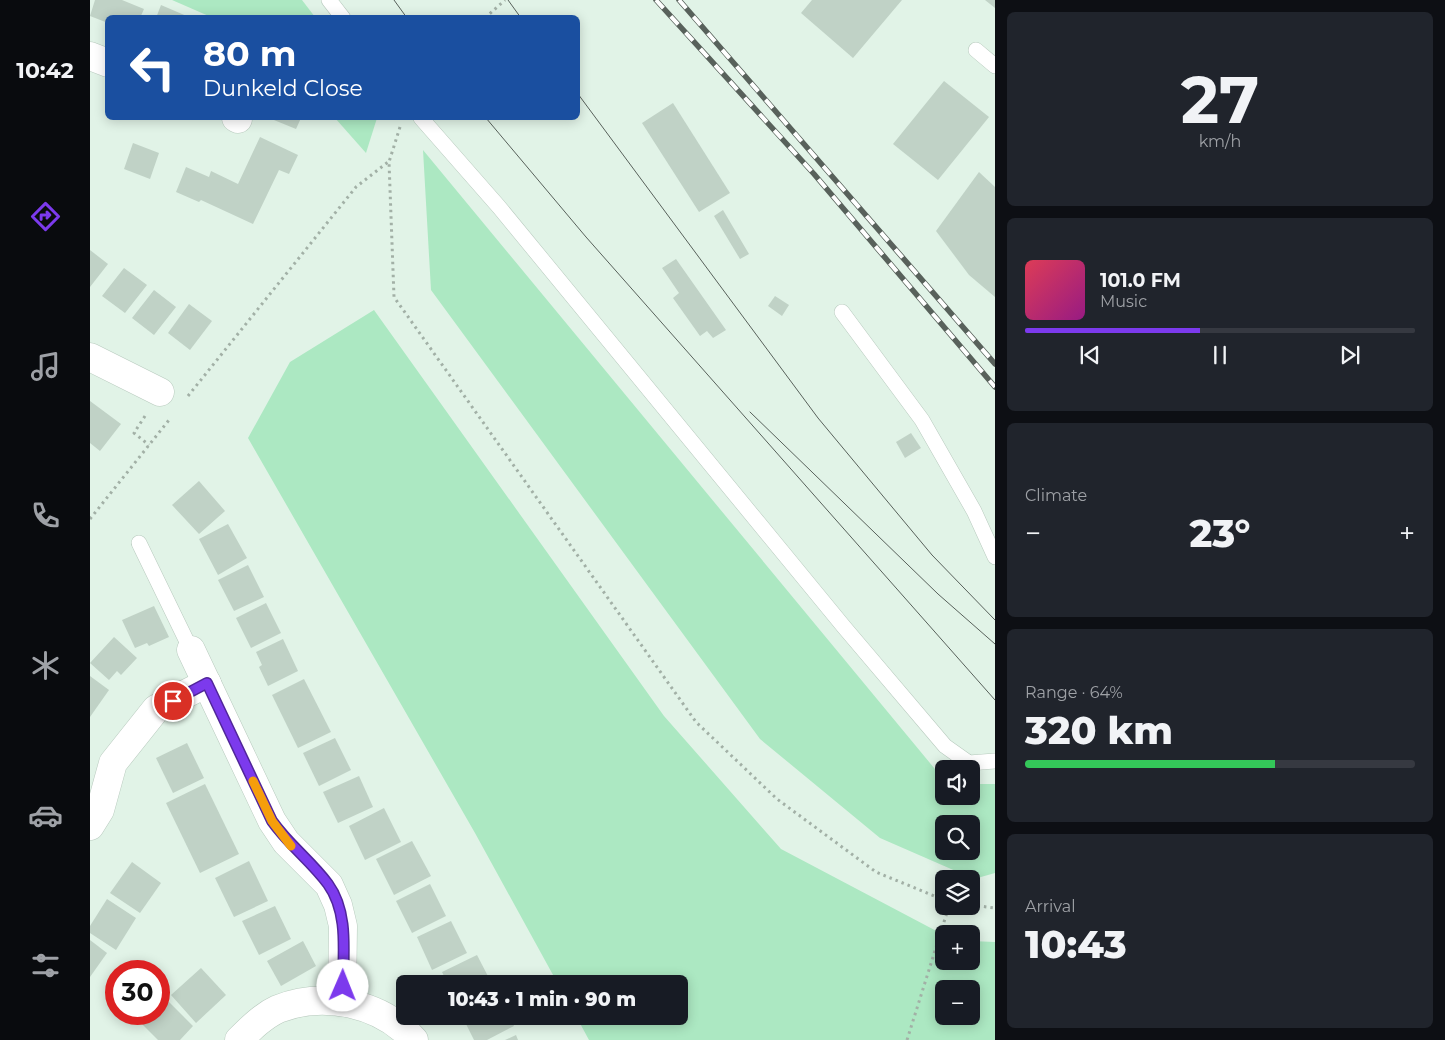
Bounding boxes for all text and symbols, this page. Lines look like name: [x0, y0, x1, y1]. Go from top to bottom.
text: 80 m: [203, 32, 297, 75]
icon: left: [120, 35, 185, 100]
text: 10:42: [16, 57, 74, 84]
text: 27: [1181, 60, 1259, 139]
text: Dunkeld Close: [203, 75, 363, 102]
text: km/h: [1199, 132, 1241, 151]
icon: directions: [28, 199, 63, 234]
text: 101.0 FM: [1100, 269, 1181, 292]
text: Music: [1100, 292, 1147, 311]
icon: previous: [1076, 341, 1104, 369]
icon: pause: [1206, 341, 1234, 369]
icon: next: [1336, 341, 1364, 369]
icon: music: [28, 349, 63, 384]
text: Climate: [1025, 486, 1087, 505]
icon: phone: [28, 498, 63, 533]
text: 23°: [1190, 510, 1250, 557]
text: −: [1025, 516, 1041, 550]
text: +: [1399, 516, 1415, 550]
icon: climate: [28, 648, 63, 683]
pin: [152, 680, 194, 722]
text: Range · 64%: [1025, 683, 1123, 702]
icon: arrive: [159, 687, 187, 715]
text: 320 km: [1025, 707, 1173, 754]
map controls: [935, 760, 980, 1025]
button: sound: [935, 760, 980, 805]
icon: car: [28, 798, 63, 833]
button: search: [935, 815, 980, 860]
button: layers: [935, 870, 980, 915]
text: Arrival: [1025, 897, 1075, 916]
text: 10:43: [1025, 921, 1127, 968]
button: +: [935, 925, 980, 970]
icon: filters: [28, 948, 63, 983]
position arrow: [316, 959, 368, 1011]
speed limit sign: 30: [105, 960, 170, 1025]
button: −: [935, 980, 980, 1025]
text: 10:43 · 1 min · 90 m: [448, 988, 636, 1011]

